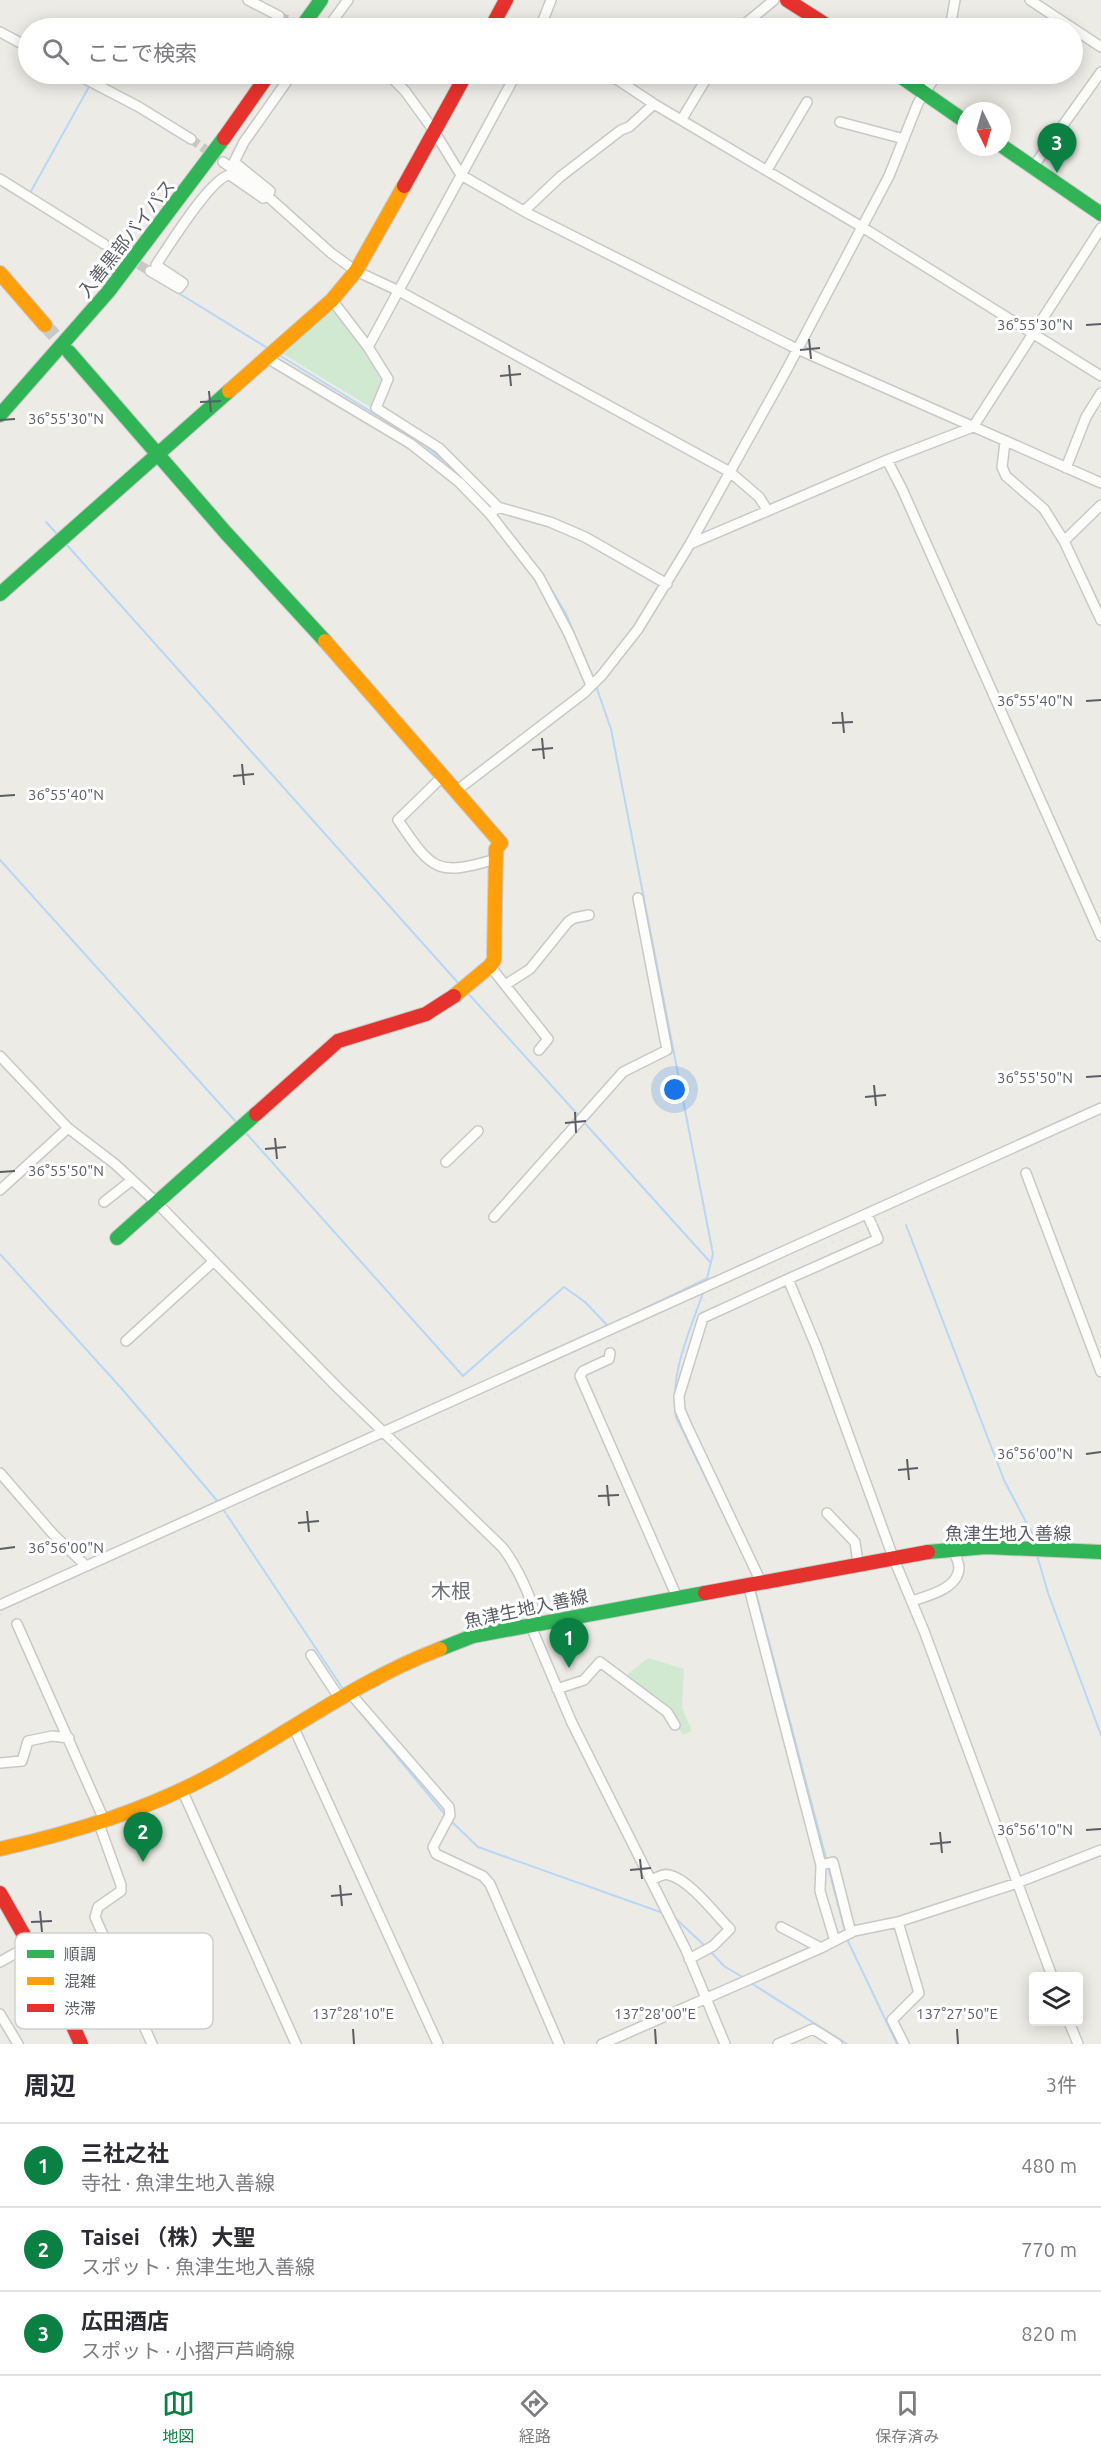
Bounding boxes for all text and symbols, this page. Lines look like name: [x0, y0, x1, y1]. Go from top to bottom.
search box: [18, 18, 1083, 84]
icon: search: [39, 35, 72, 68]
text: ここで検索: [87, 40, 197, 65]
north arrow: [957, 102, 1011, 156]
pin: 3: [1038, 124, 1076, 173]
street label: 入善黒部バイパス: [74, 175, 178, 301]
text: 36°55'30"N: [997, 316, 1073, 333]
text: 36°55'30"N: [28, 410, 104, 427]
text: 36°55'40"N: [997, 692, 1073, 709]
text: 36°55'40"N: [28, 786, 104, 803]
text: 36°55'50"N: [997, 1069, 1073, 1086]
your location: [660, 1075, 689, 1104]
text: 36°55'50"N: [28, 1162, 104, 1179]
text: 36°56'00"N: [997, 1445, 1073, 1462]
street label: 魚津生地入善線: [945, 1523, 1071, 1543]
text: 36°56'00"N: [28, 1539, 104, 1556]
district label: 木根: [431, 1579, 471, 1602]
street label: 魚津生地入善線: [462, 1585, 590, 1631]
pin: 1: [550, 1618, 588, 1668]
pin: 2: [124, 1812, 162, 1862]
text: 36°56'10"N: [997, 1821, 1073, 1838]
legend: [15, 1933, 213, 2029]
text: 順調: [64, 1945, 96, 1963]
text: 混雑: [64, 1972, 96, 1990]
map controls: [1029, 1972, 1083, 2026]
button: layers: [1029, 1972, 1083, 2026]
text: 渋滞: [64, 1999, 96, 2017]
text: 137°28'10"E: [312, 2005, 394, 2022]
text: 137°28'00"E: [614, 2005, 696, 2022]
text: 137°27'50"E: [916, 2005, 998, 2022]
text: 周辺: [24, 2071, 76, 2100]
text: 3件: [1046, 2073, 1077, 2096]
text: 三社之社: [81, 2140, 169, 2165]
text: 1: [38, 2154, 49, 2177]
text: 480 m: [1021, 2154, 1077, 2177]
text: 寺社 · 魚津生地入善線: [81, 2171, 275, 2194]
text: Taisei （株）大聖: [81, 2224, 255, 2249]
text: 2: [38, 2238, 49, 2261]
text: 770 m: [1021, 2238, 1077, 2261]
text: スポット · 魚津生地入善線: [81, 2255, 315, 2278]
text: 広田酒店: [81, 2308, 169, 2333]
text: 3: [38, 2322, 49, 2345]
text: 820 m: [1021, 2322, 1077, 2345]
text: スポット · 小摺戸芦崎線: [81, 2339, 295, 2362]
tab: 地図: [162, 2387, 195, 2447]
tab: 経路: [518, 2387, 551, 2447]
tab: 保存済み: [875, 2387, 939, 2447]

